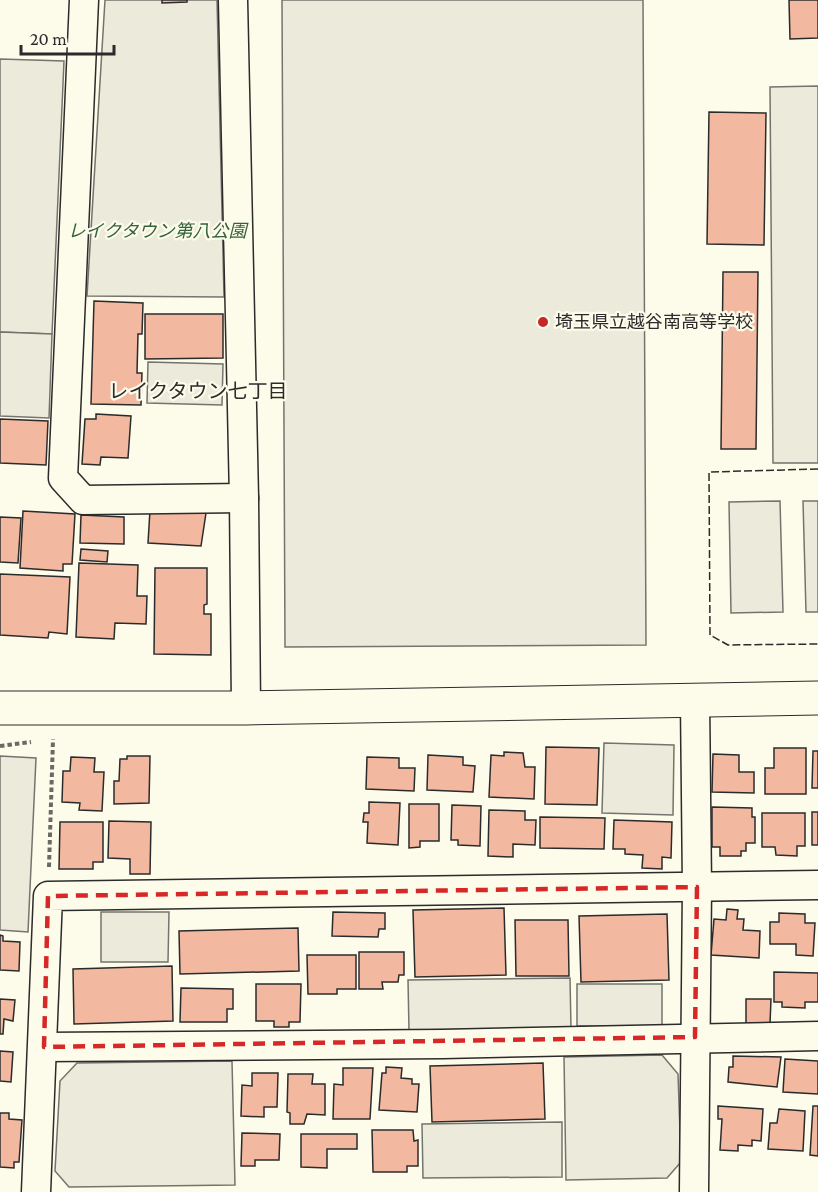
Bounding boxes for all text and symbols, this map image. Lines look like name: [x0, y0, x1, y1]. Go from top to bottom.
scale bar: [21, 18, 114, 56]
text: 20 m: [30, 29, 67, 49]
park label: レイクタウン第八公園: [68, 221, 249, 241]
place label: 埼玉県立越谷南高等学校: [555, 312, 753, 332]
marker: 埼玉県立越谷南高等学校: [536, 315, 550, 329]
district label: レイクタウン七丁目: [109, 380, 287, 402]

